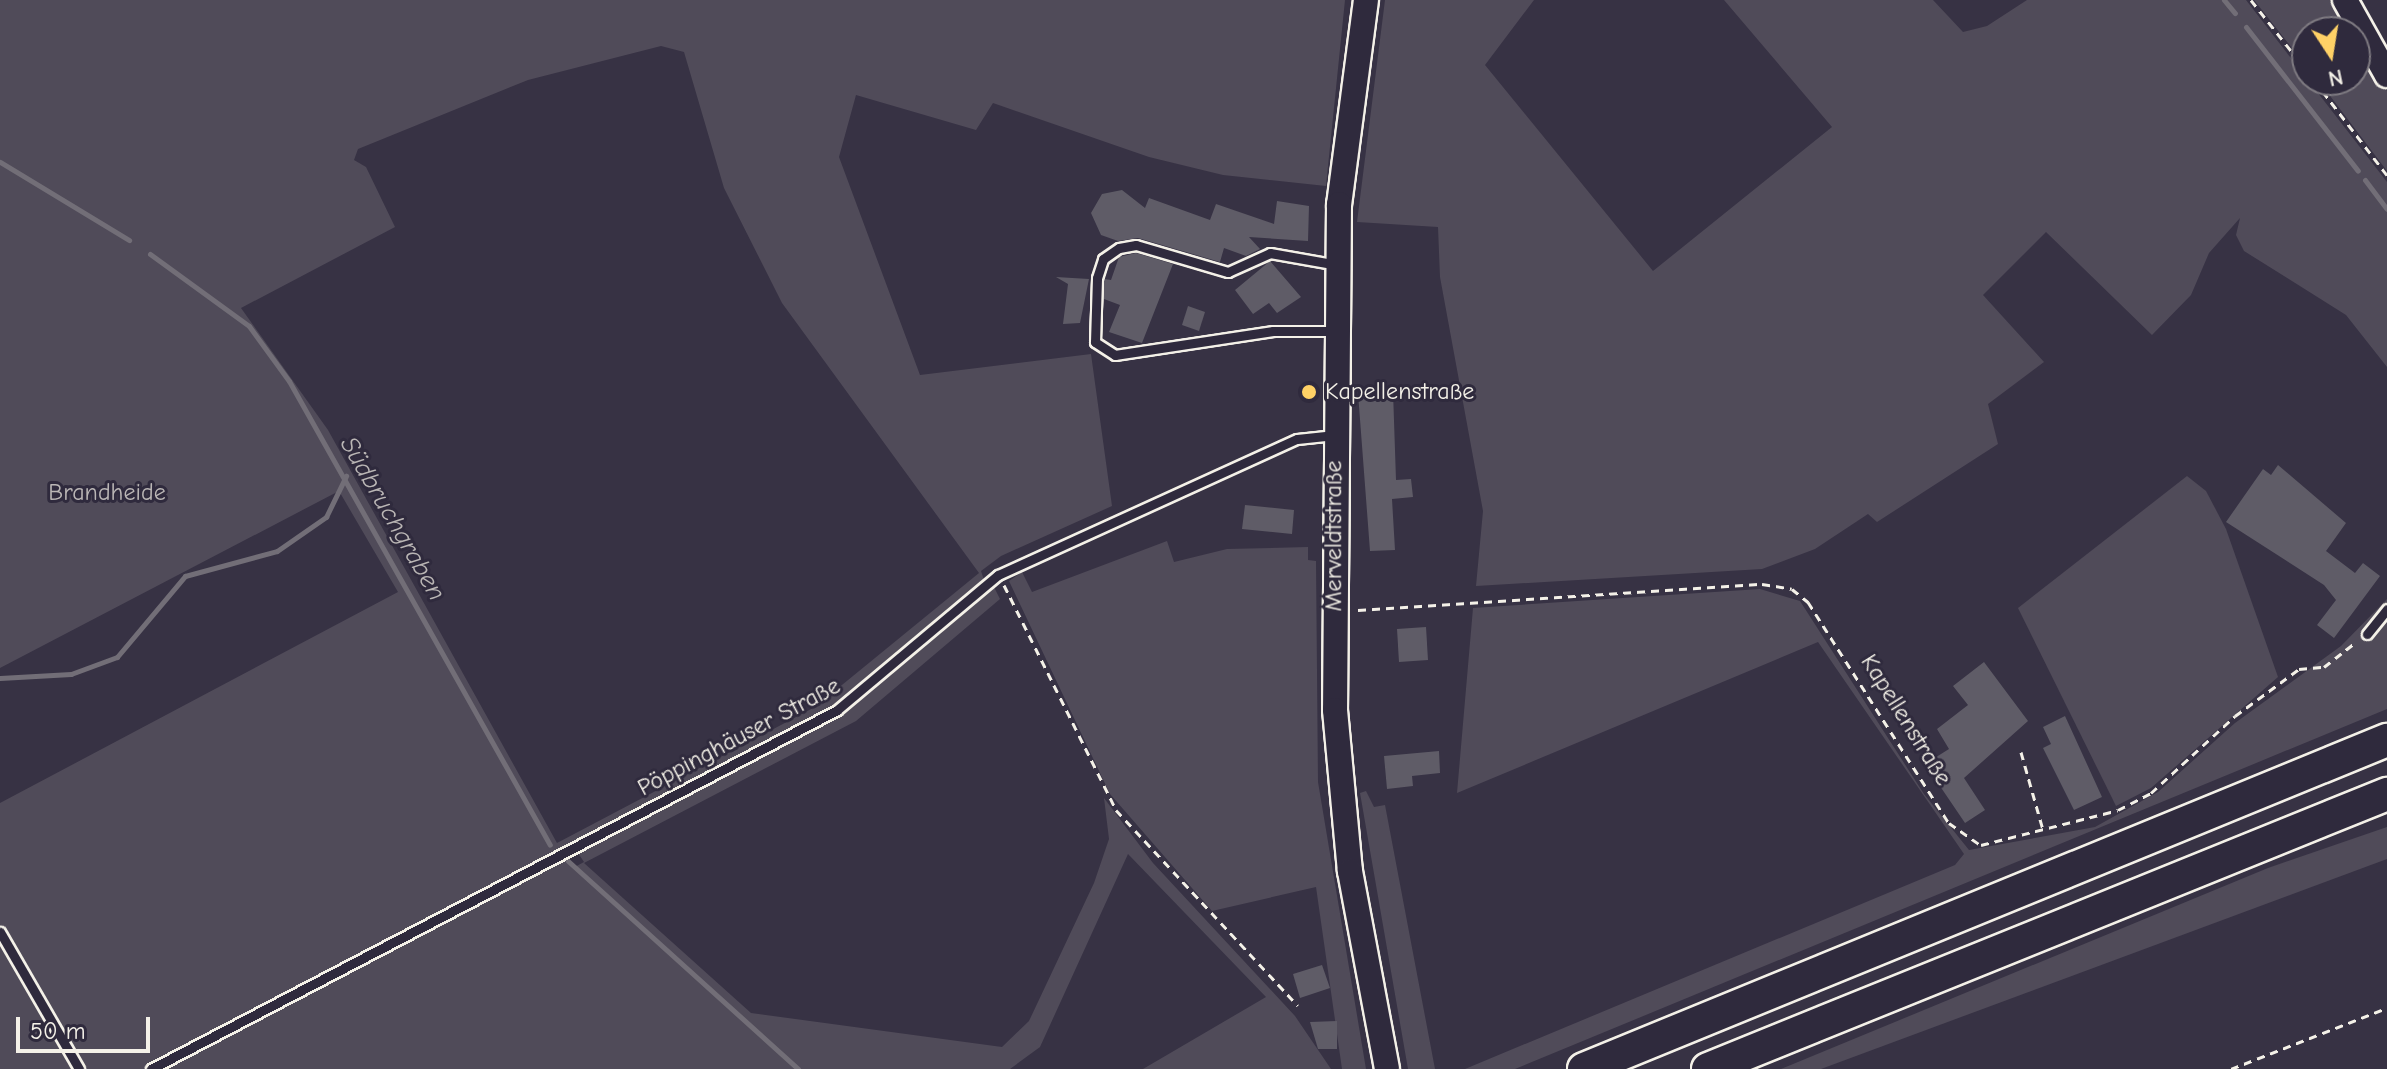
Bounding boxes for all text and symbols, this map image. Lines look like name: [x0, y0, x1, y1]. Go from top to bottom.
north arrow: [2291, 16, 2371, 96]
text: N: [2326, 63, 2345, 92]
place label: Kapellenstraße: [1325, 378, 1474, 406]
marker: Kapellenstraße: [1300, 383, 1318, 401]
water label: Südbruchgraben: [332, 432, 452, 606]
street label: Merveldtstraße: [1320, 460, 1348, 612]
park label: Brandheide: [48, 479, 166, 507]
street label: Kapellenstraße: [1854, 649, 1958, 791]
street label: Pöppinghäuser Straße: [633, 671, 845, 803]
scale bar: [20, 1001, 154, 1051]
text: 50 m: [30, 1017, 86, 1045]

